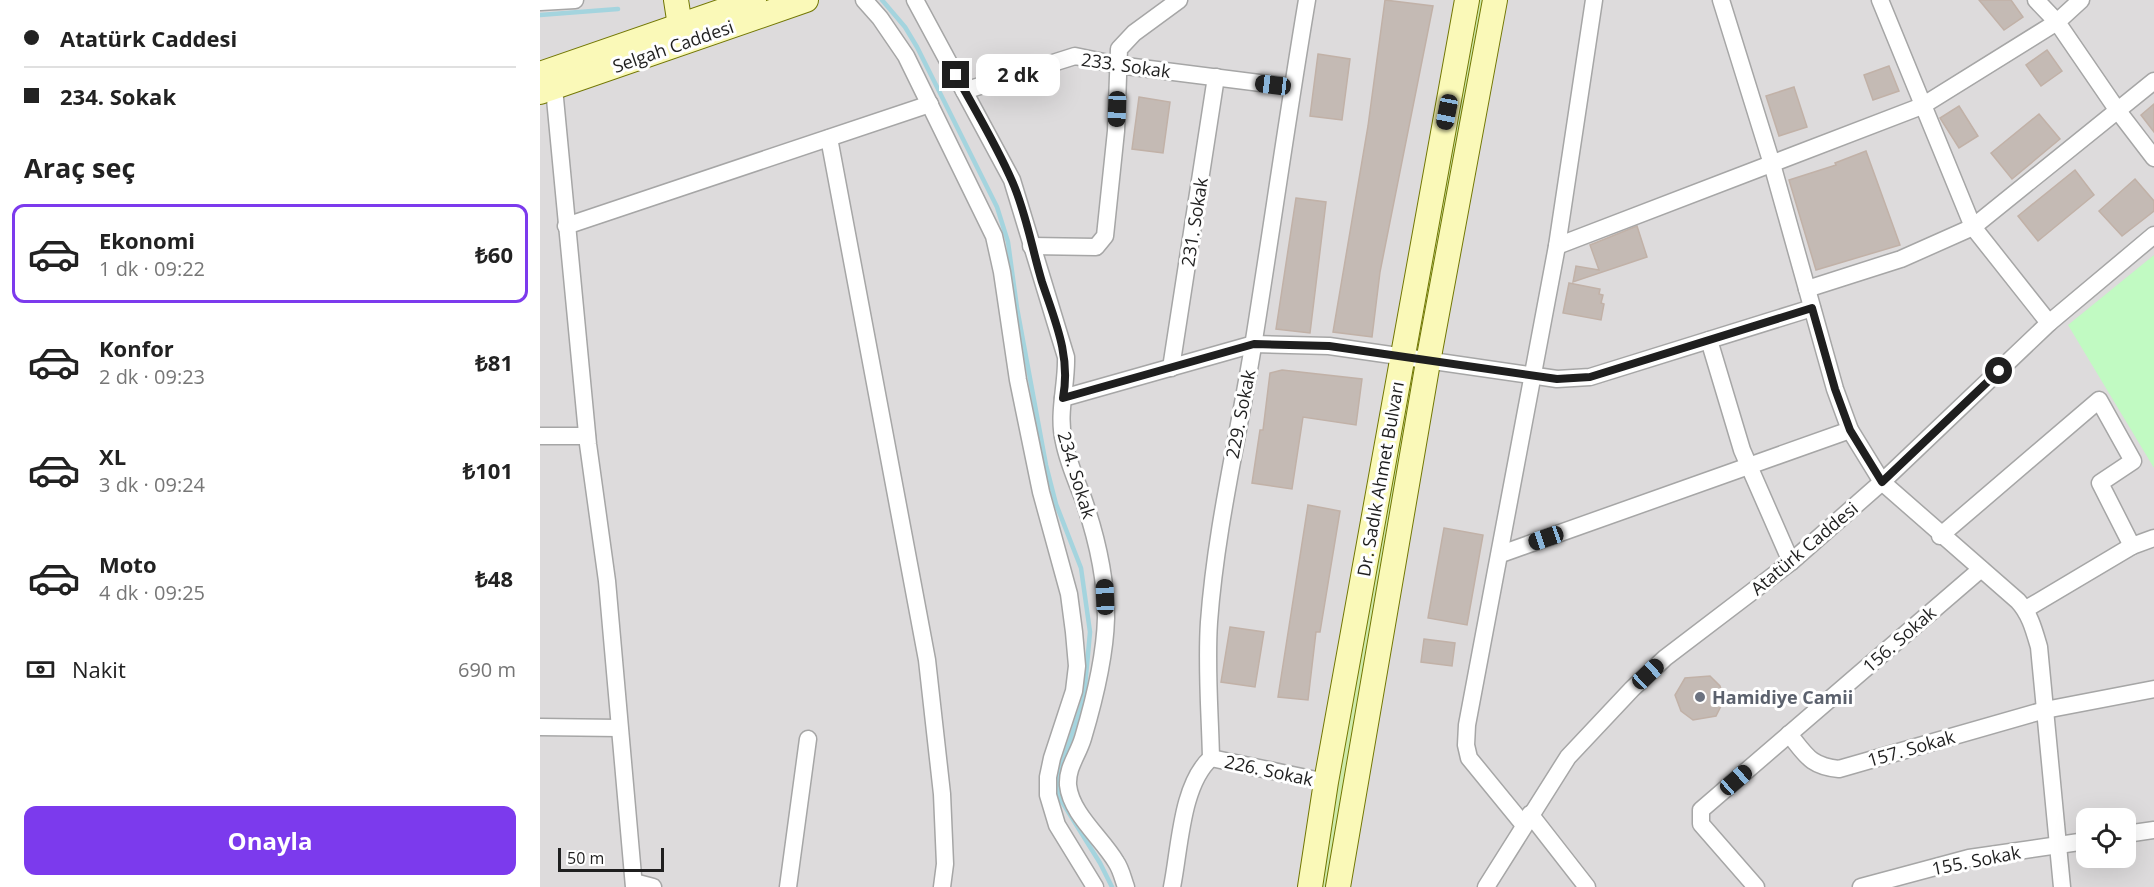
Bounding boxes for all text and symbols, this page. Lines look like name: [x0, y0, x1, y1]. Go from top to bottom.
street label: Selgah Caddesi: [609, 14, 737, 78]
text: Atatürk Caddesi: [60, 23, 237, 53]
street label: 233. Sokak: [1080, 47, 1173, 83]
callout: 2 dk: [977, 54, 1061, 96]
route end: [942, 61, 969, 88]
text: 2 dk: [997, 61, 1039, 88]
car: [1254, 74, 1292, 96]
text: 234. Sokak: [60, 81, 176, 111]
car: [1107, 91, 1127, 127]
car: [1435, 93, 1459, 131]
text: Araç seç: [24, 149, 135, 186]
street label: 231. Sokak: [1175, 175, 1213, 268]
text: Ekonomi: [99, 225, 195, 255]
icon: car: [27, 227, 81, 281]
text: ₺60: [475, 239, 513, 269]
text: 1 dk · 09:22: [99, 255, 205, 282]
text: Konfor: [99, 333, 174, 363]
icon: car: [27, 335, 81, 389]
text: ₺81: [475, 347, 513, 377]
route start: [1985, 357, 2012, 384]
text: 2 dk · 09:23: [99, 363, 205, 390]
street label: 229. Sokak: [1220, 367, 1260, 460]
street label: Dr. Sadık Ahmet Bulvarı: [1351, 380, 1409, 578]
street label: 234. Sokak: [1052, 429, 1102, 522]
text: XL: [99, 441, 126, 471]
icon: car: [27, 443, 81, 497]
text: ₺101: [463, 455, 513, 485]
text: 3 dk · 09:24: [99, 471, 205, 498]
street label: Atatürk Caddesi: [1745, 496, 1863, 600]
car: [1526, 524, 1566, 552]
text: Moto: [99, 549, 157, 579]
icon: car: [27, 551, 81, 605]
text: ₺48: [475, 563, 513, 593]
text: 4 dk · 09:25: [99, 579, 205, 606]
car: [1095, 579, 1115, 615]
street label: 156. Sokak: [1857, 600, 1941, 678]
icon: cash: [24, 653, 57, 686]
text: Nakit: [72, 654, 126, 684]
car: [1629, 655, 1667, 693]
text: 690 m: [458, 656, 516, 683]
place label: Hamidiye Camii: [1712, 685, 1853, 709]
marker: Hamidiye Camii: [1693, 690, 1707, 704]
street label: 157. Sokak: [1864, 724, 1958, 772]
street label: 226. Sokak: [1223, 749, 1316, 791]
car: [1717, 761, 1755, 799]
button: Onayla: [24, 806, 516, 875]
map controls: [2076, 808, 2136, 868]
button: locate: [2076, 808, 2136, 868]
street label: 155. Sokak: [1930, 840, 2023, 880]
scale bar: [558, 845, 664, 872]
text: 50 m: [567, 847, 604, 869]

